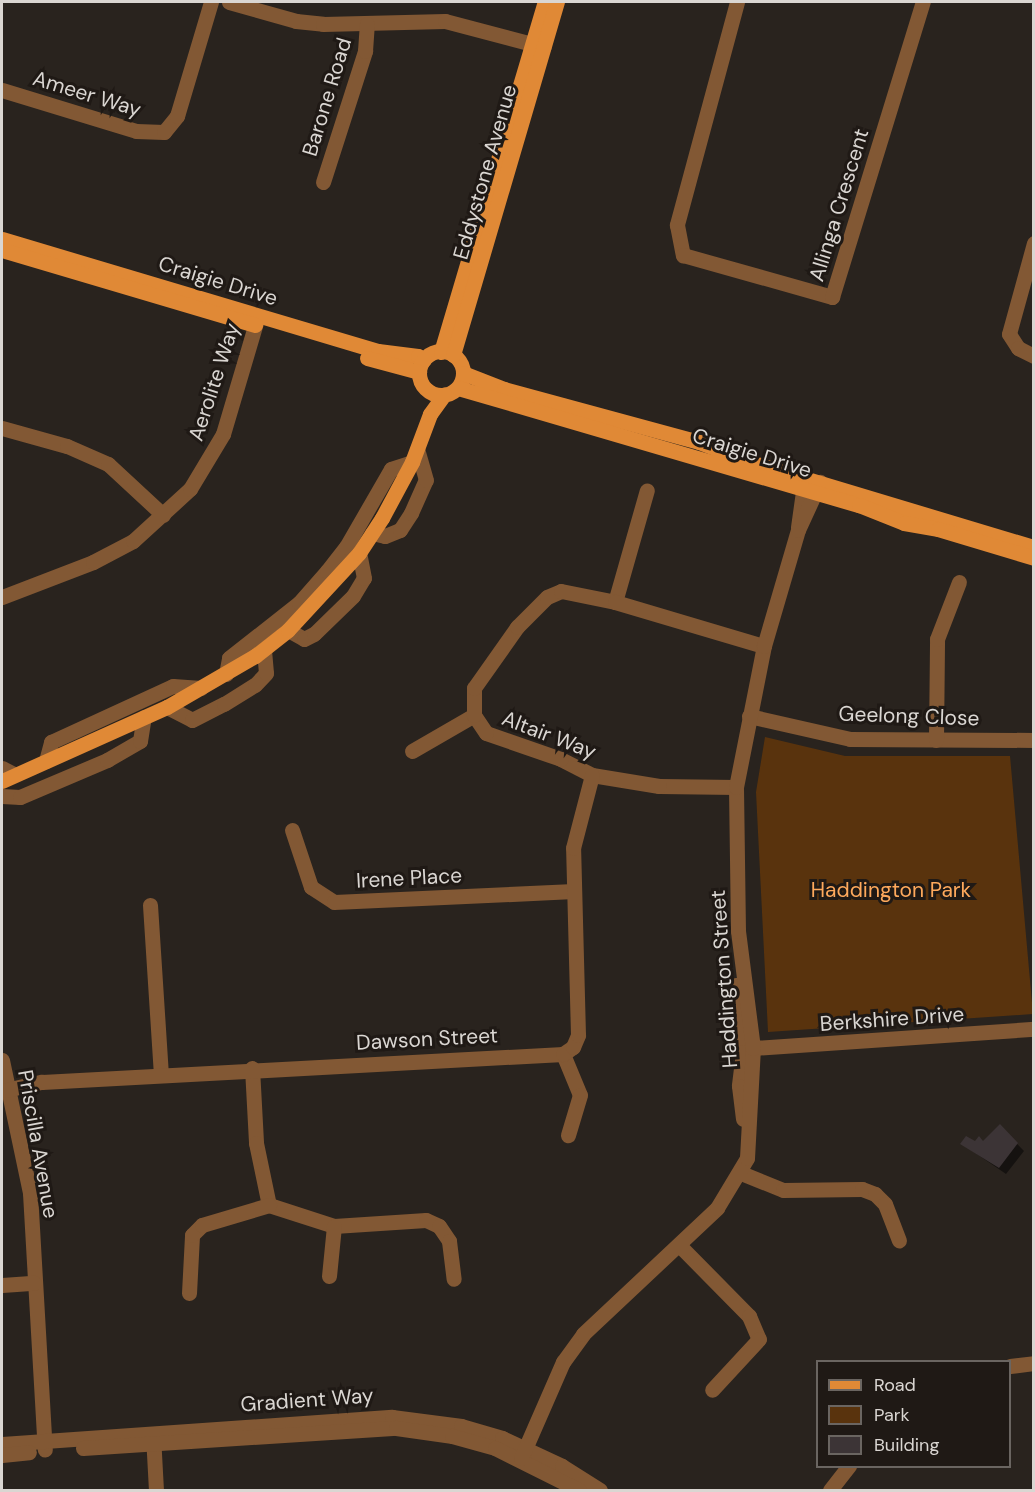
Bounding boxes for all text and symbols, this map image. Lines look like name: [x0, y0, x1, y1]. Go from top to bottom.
street label: Barone Road: [297, 35, 357, 159]
street label: Ameer Way: [30, 66, 144, 122]
street label: Eddystone Avenue: [448, 82, 522, 262]
street label: Allinga Crescent: [804, 126, 874, 284]
street label: Craigie Drive: [155, 251, 281, 311]
street label: Aerolite Way: [183, 320, 245, 444]
street label: Craigie Drive: [689, 423, 815, 483]
street label: Geelong Close: [838, 701, 980, 731]
street label: Altair Way: [498, 706, 600, 764]
street label: Irene Place: [355, 863, 463, 893]
park label: Haddington Park: [811, 877, 971, 903]
street label: Haddington Street: [705, 889, 743, 1069]
street label: Berkshire Drive: [819, 1001, 965, 1037]
street label: Dawson Street: [356, 1023, 498, 1055]
street label: Priscilla Avenue: [13, 1068, 63, 1220]
legend: [816, 1360, 1011, 1468]
text: Road: [874, 1373, 916, 1397]
street label: Gradient Way: [240, 1383, 374, 1417]
text: Park: [874, 1403, 910, 1427]
text: Building: [874, 1433, 939, 1457]

